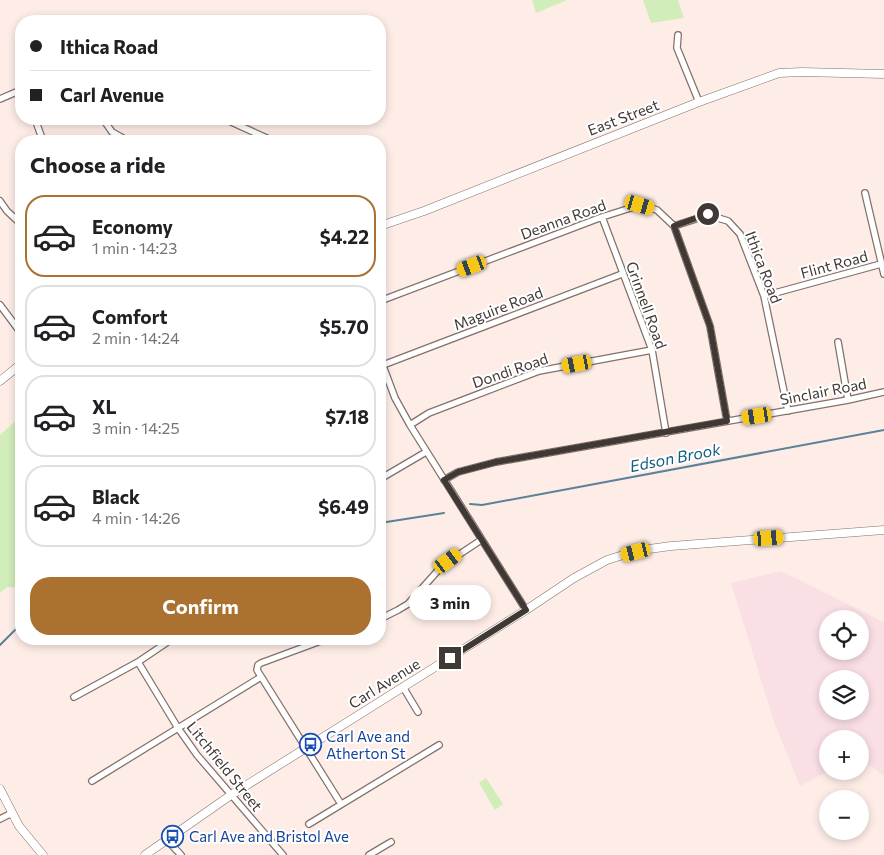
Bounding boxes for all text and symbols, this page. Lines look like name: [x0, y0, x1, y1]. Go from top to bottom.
text: Ithica Road: [60, 35, 158, 58]
text: Carl Avenue: [60, 83, 164, 106]
street label: East Street: [585, 95, 661, 139]
text: Choose a ride: [30, 151, 165, 178]
car: [623, 194, 656, 216]
street label: Deanna Road: [518, 195, 608, 243]
route start: [697, 203, 719, 225]
icon: car: [32, 214, 77, 259]
text: Economy: [92, 215, 173, 238]
text: $4.22: [320, 225, 369, 248]
street label: Ithica Road: [742, 228, 786, 306]
text: 1 min · 14:23: [92, 238, 177, 257]
street label: Flint Road: [798, 246, 870, 282]
car: [455, 254, 488, 278]
street label: Grinnell Road: [623, 259, 671, 351]
street label: Maguire Road: [451, 283, 545, 333]
icon: car: [32, 304, 77, 349]
text: Comfort: [92, 305, 168, 328]
text: $5.70: [319, 315, 369, 338]
text: 2 min · 14:24: [92, 328, 180, 347]
street label: Dondi Road: [470, 349, 550, 391]
car: [560, 354, 593, 374]
street label: Sinclair Road: [778, 374, 868, 408]
icon: car: [32, 394, 77, 439]
text: XL: [92, 395, 117, 418]
text: $7.18: [325, 405, 369, 428]
car: [741, 406, 772, 426]
text: 3 min · 14:25: [92, 418, 180, 437]
water label: Edson Brook: [628, 439, 722, 475]
icon: car: [32, 484, 77, 529]
text: Black: [92, 485, 140, 508]
text: $6.49: [318, 495, 369, 518]
text: 4 min · 14:26: [92, 508, 181, 527]
car: [753, 529, 784, 547]
car: [619, 541, 652, 563]
car: [431, 546, 464, 576]
button: Confirm: [30, 577, 371, 635]
callout: 3 min: [409, 586, 491, 620]
text: 3 min: [430, 593, 470, 612]
map controls: [819, 610, 869, 840]
button: locate: [819, 610, 869, 660]
route end: [439, 647, 461, 669]
street label: Carl Avenue: [345, 654, 423, 712]
button: layers: [819, 670, 869, 720]
street label: Litchfield Street: [183, 718, 267, 814]
place label: Carl Ave and Atherton St: [326, 727, 410, 762]
button: +: [819, 730, 869, 780]
bus stop icon: Carl Ave and Atherton St: [298, 733, 322, 757]
button: −: [819, 790, 869, 840]
bus stop icon: Carl Ave and Bristol Ave: [161, 824, 185, 848]
place label: Carl Ave and Bristol Ave: [189, 827, 349, 845]

